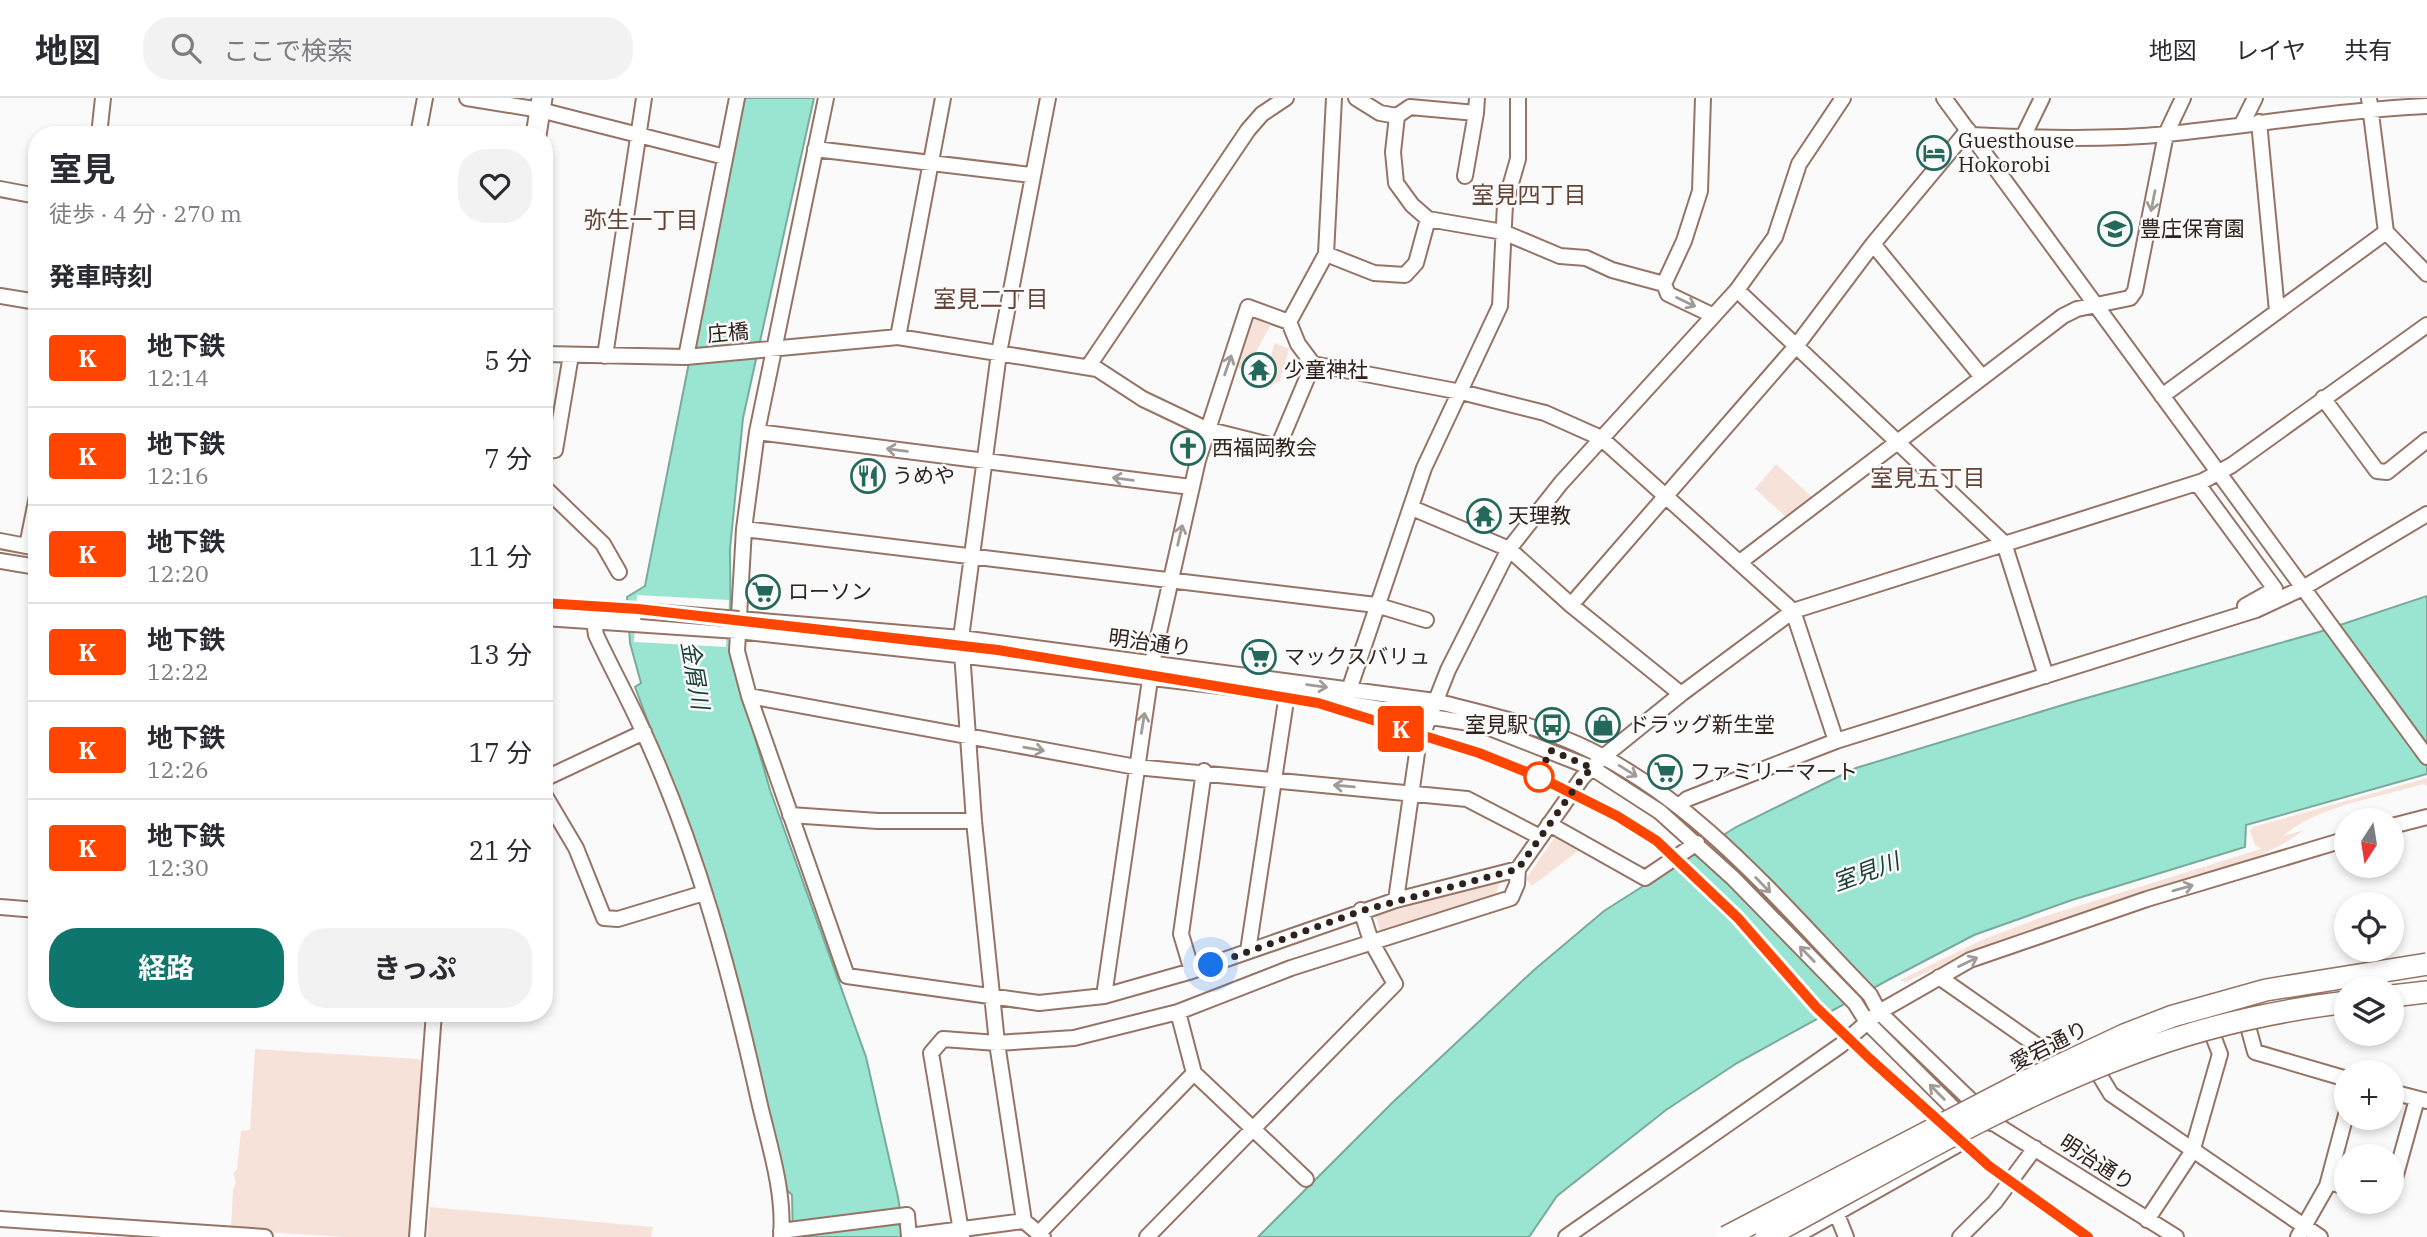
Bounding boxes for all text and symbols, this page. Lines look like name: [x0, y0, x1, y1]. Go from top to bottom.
search box: [143, 17, 633, 80]
text: 地図: [35, 28, 101, 71]
icon: search: [167, 29, 205, 67]
text: ここで検索: [223, 33, 353, 67]
text: 地図: [2149, 34, 2197, 66]
text: レイヤ: [2235, 34, 2306, 66]
text: 共有: [2344, 34, 2392, 66]
place label: Guesthouse Hokorobi: [1958, 126, 2074, 178]
hotel icon: Guesthouse Hokorobi: [1915, 134, 1953, 172]
text: 室見: [49, 147, 115, 190]
button: heart: [458, 149, 532, 223]
district label: 室見四丁目: [1472, 179, 1587, 209]
one-way arrow: [2145, 189, 2159, 212]
text: 徒歩 · 4 分 · 270 m: [49, 198, 242, 228]
district label: 弥生一丁目: [584, 204, 699, 234]
school or university icon: 豊庄保育園: [2096, 210, 2134, 248]
place label: 豊庄保育園: [2140, 214, 2245, 242]
text: 発車時刻: [49, 259, 153, 293]
district label: 室見二丁目: [934, 283, 1049, 313]
one-way arrow: [1675, 296, 1696, 309]
street label: 庄橋: [706, 316, 750, 348]
text: 地下鉄: [147, 328, 225, 362]
text: K: [78, 342, 97, 374]
text: 5 分: [484, 343, 532, 377]
temple icon: 少童神社: [1240, 351, 1278, 389]
one-way arrow: [1223, 354, 1235, 376]
place label: 少童神社: [1284, 355, 1368, 383]
text: 12:14: [147, 362, 209, 392]
text: 地下鉄: [147, 426, 225, 460]
church icon: 西福岡教会: [1169, 429, 1207, 467]
place label: 西福岡教会: [1212, 433, 1317, 461]
text: K: [78, 440, 97, 472]
text: 7 分: [484, 441, 532, 475]
one-way arrow: [886, 443, 909, 456]
restaurant icon: うめや: [849, 457, 887, 495]
text: 12:16: [147, 460, 209, 490]
place label: うめや: [892, 461, 955, 489]
district label: 室見五丁目: [1871, 462, 1986, 492]
one-way arrow: [1112, 472, 1135, 485]
temple icon: 天理教: [1465, 497, 1503, 535]
place label: 天理教: [1508, 501, 1571, 529]
text: 地下鉄: [147, 524, 225, 558]
one-way arrow: [1174, 524, 1187, 547]
text: K: [78, 538, 97, 570]
text: 11 分: [469, 539, 532, 573]
text: 12:20: [147, 558, 209, 588]
supermarket icon: ローソン: [744, 573, 782, 611]
place label: ローソン: [788, 577, 872, 605]
text: 地下鉄: [147, 622, 225, 656]
street label: 明治通り: [1107, 622, 1194, 662]
text: K: [78, 636, 97, 668]
text: 13 分: [469, 637, 532, 671]
water label: 金屑川: [675, 638, 717, 714]
supermarket icon: マックスバリュ: [1240, 638, 1278, 676]
place label: マックスバリュ: [1284, 642, 1430, 670]
text: 12:22: [147, 656, 209, 686]
one-way arrow: [1305, 679, 1328, 692]
line badge: K: [1378, 706, 1424, 752]
bus stop icon: 室見駅: [1533, 706, 1571, 744]
shop icon: ドラッグ新生堂: [1584, 706, 1622, 744]
place label: 室見駅: [1465, 710, 1528, 738]
place label: ドラッグ新生堂: [1628, 710, 1775, 738]
one-way arrow: [1137, 712, 1150, 735]
text: K: [1392, 713, 1410, 745]
text: 地下鉄: [147, 720, 225, 754]
text: K: [78, 734, 97, 766]
text: 17 分: [469, 735, 532, 769]
one-way arrow: [1022, 743, 1045, 756]
supermarket icon: ファミリーマート: [1646, 753, 1684, 791]
text: 12:26: [147, 754, 209, 784]
place label: ファミリーマート: [1690, 757, 1858, 785]
unlabelled marker: [1524, 762, 1554, 792]
one-way arrow: [1618, 765, 1638, 779]
one-way arrow: [1333, 779, 1355, 792]
north arrow: [2334, 808, 2404, 878]
map controls: [2334, 808, 2404, 1214]
text: 地下鉄: [147, 818, 225, 852]
text: K: [78, 832, 97, 864]
text: 21 分: [469, 833, 532, 867]
water label: 室見川: [1828, 844, 1906, 897]
text: 12:30: [147, 852, 209, 882]
one-way arrow: [1755, 877, 1772, 894]
one-way arrow: [2171, 881, 2193, 894]
button: locate: [2334, 892, 2404, 962]
button: 経路: [49, 928, 284, 1008]
button: きっぷ: [298, 928, 532, 1008]
one-way arrow: [1799, 946, 1816, 963]
your location: [1193, 947, 1228, 982]
one-way arrow: [1957, 955, 1978, 969]
button: layers: [2334, 976, 2404, 1046]
street label: 愛宕通り: [2005, 1014, 2092, 1077]
button: +: [2334, 1060, 2404, 1130]
one-way arrow: [1929, 1084, 1946, 1101]
street label: 明治通り: [2055, 1128, 2140, 1197]
button: −: [2334, 1144, 2404, 1214]

